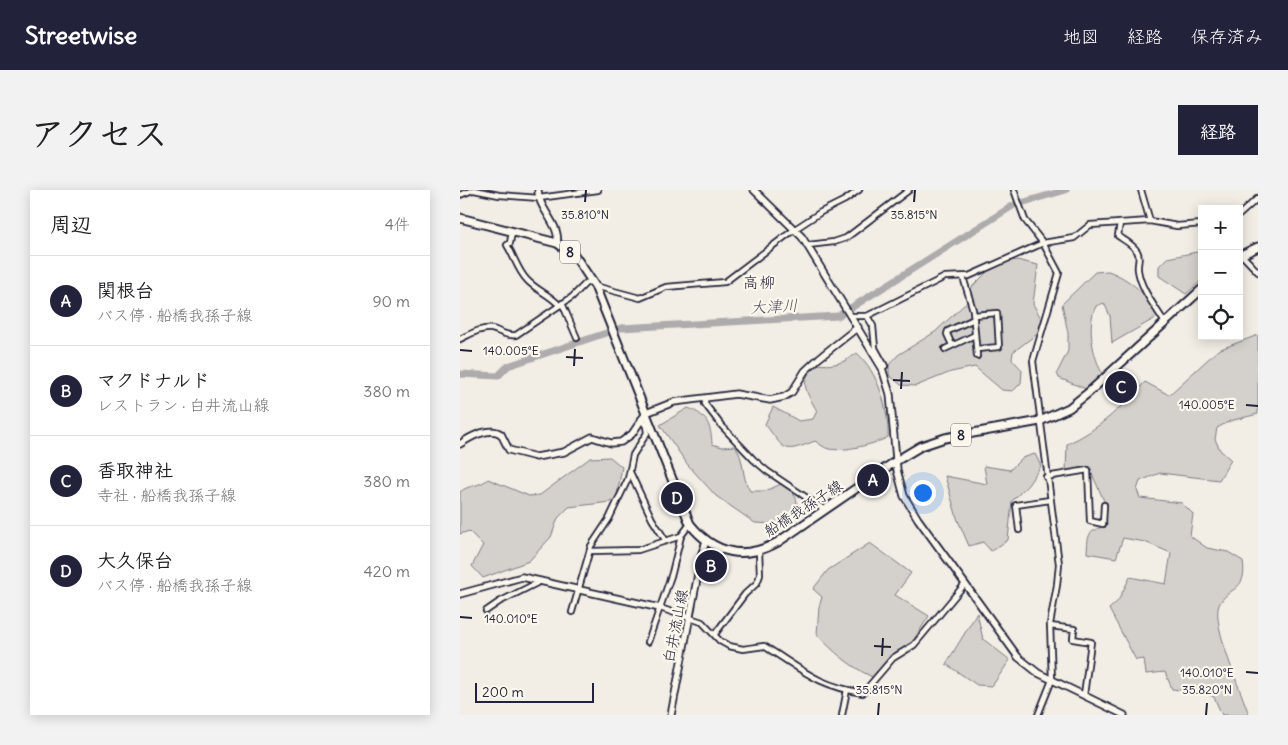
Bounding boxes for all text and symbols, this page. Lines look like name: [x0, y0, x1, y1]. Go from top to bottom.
text: Streetwise: [25, 20, 137, 50]
text: 地図: [1063, 25, 1099, 48]
text: 経路: [1127, 25, 1163, 48]
text: 保存済み: [1191, 25, 1263, 48]
button: 経路: [1178, 105, 1258, 155]
text: アクセス: [30, 111, 168, 155]
map controls: [1198, 205, 1243, 340]
button: +: [1198, 205, 1243, 250]
text: 35.810°N: [561, 207, 609, 222]
text: 35.815°N: [890, 207, 938, 222]
text: 周辺: [50, 211, 92, 238]
text: 4件: [385, 214, 410, 234]
road number: 8: [560, 241, 580, 264]
button: −: [1198, 250, 1243, 295]
district label: 高柳: [743, 272, 775, 292]
text: 関根台: [97, 278, 154, 302]
text: A: [61, 291, 71, 311]
text: 90 m: [372, 291, 410, 311]
water label: 大津川: [750, 295, 798, 317]
button: locate: [1198, 295, 1243, 340]
text: バス停 · 船橋我孫子線: [97, 305, 252, 325]
text: 140.005°E: [483, 343, 539, 358]
text: マクドナルド: [97, 368, 210, 392]
pin: C: [1105, 368, 1137, 406]
text: B: [61, 381, 71, 401]
text: 380 m: [363, 381, 410, 401]
text: レストラン · 白井流山線: [97, 395, 269, 415]
text: 140.005°E: [1179, 397, 1235, 412]
road number: 8: [951, 424, 971, 446]
text: 香取神社: [97, 458, 173, 482]
pin: A: [857, 461, 889, 499]
text: C: [61, 471, 71, 491]
text: 380 m: [363, 471, 410, 491]
street label: 船橋我孫子線: [760, 476, 846, 540]
pin: D: [661, 479, 693, 517]
your location: [910, 480, 936, 506]
text: 寺社 · 船橋我孫子線: [97, 485, 236, 505]
pin: B: [695, 547, 727, 585]
text: 大久保台: [97, 548, 173, 572]
text: D: [60, 561, 72, 581]
text: 420 m: [364, 561, 410, 581]
text: バス停 · 船橋我孫子線: [97, 575, 252, 595]
street label: 白井流山線: [659, 587, 691, 665]
text: 140.010°E: [484, 611, 538, 626]
text: 140.010°E: [1180, 665, 1234, 680]
scale bar: [475, 680, 594, 703]
text: 35.815°N: [855, 682, 903, 697]
text: 35.820°N: [1182, 682, 1232, 697]
text: 200 m: [482, 683, 524, 701]

